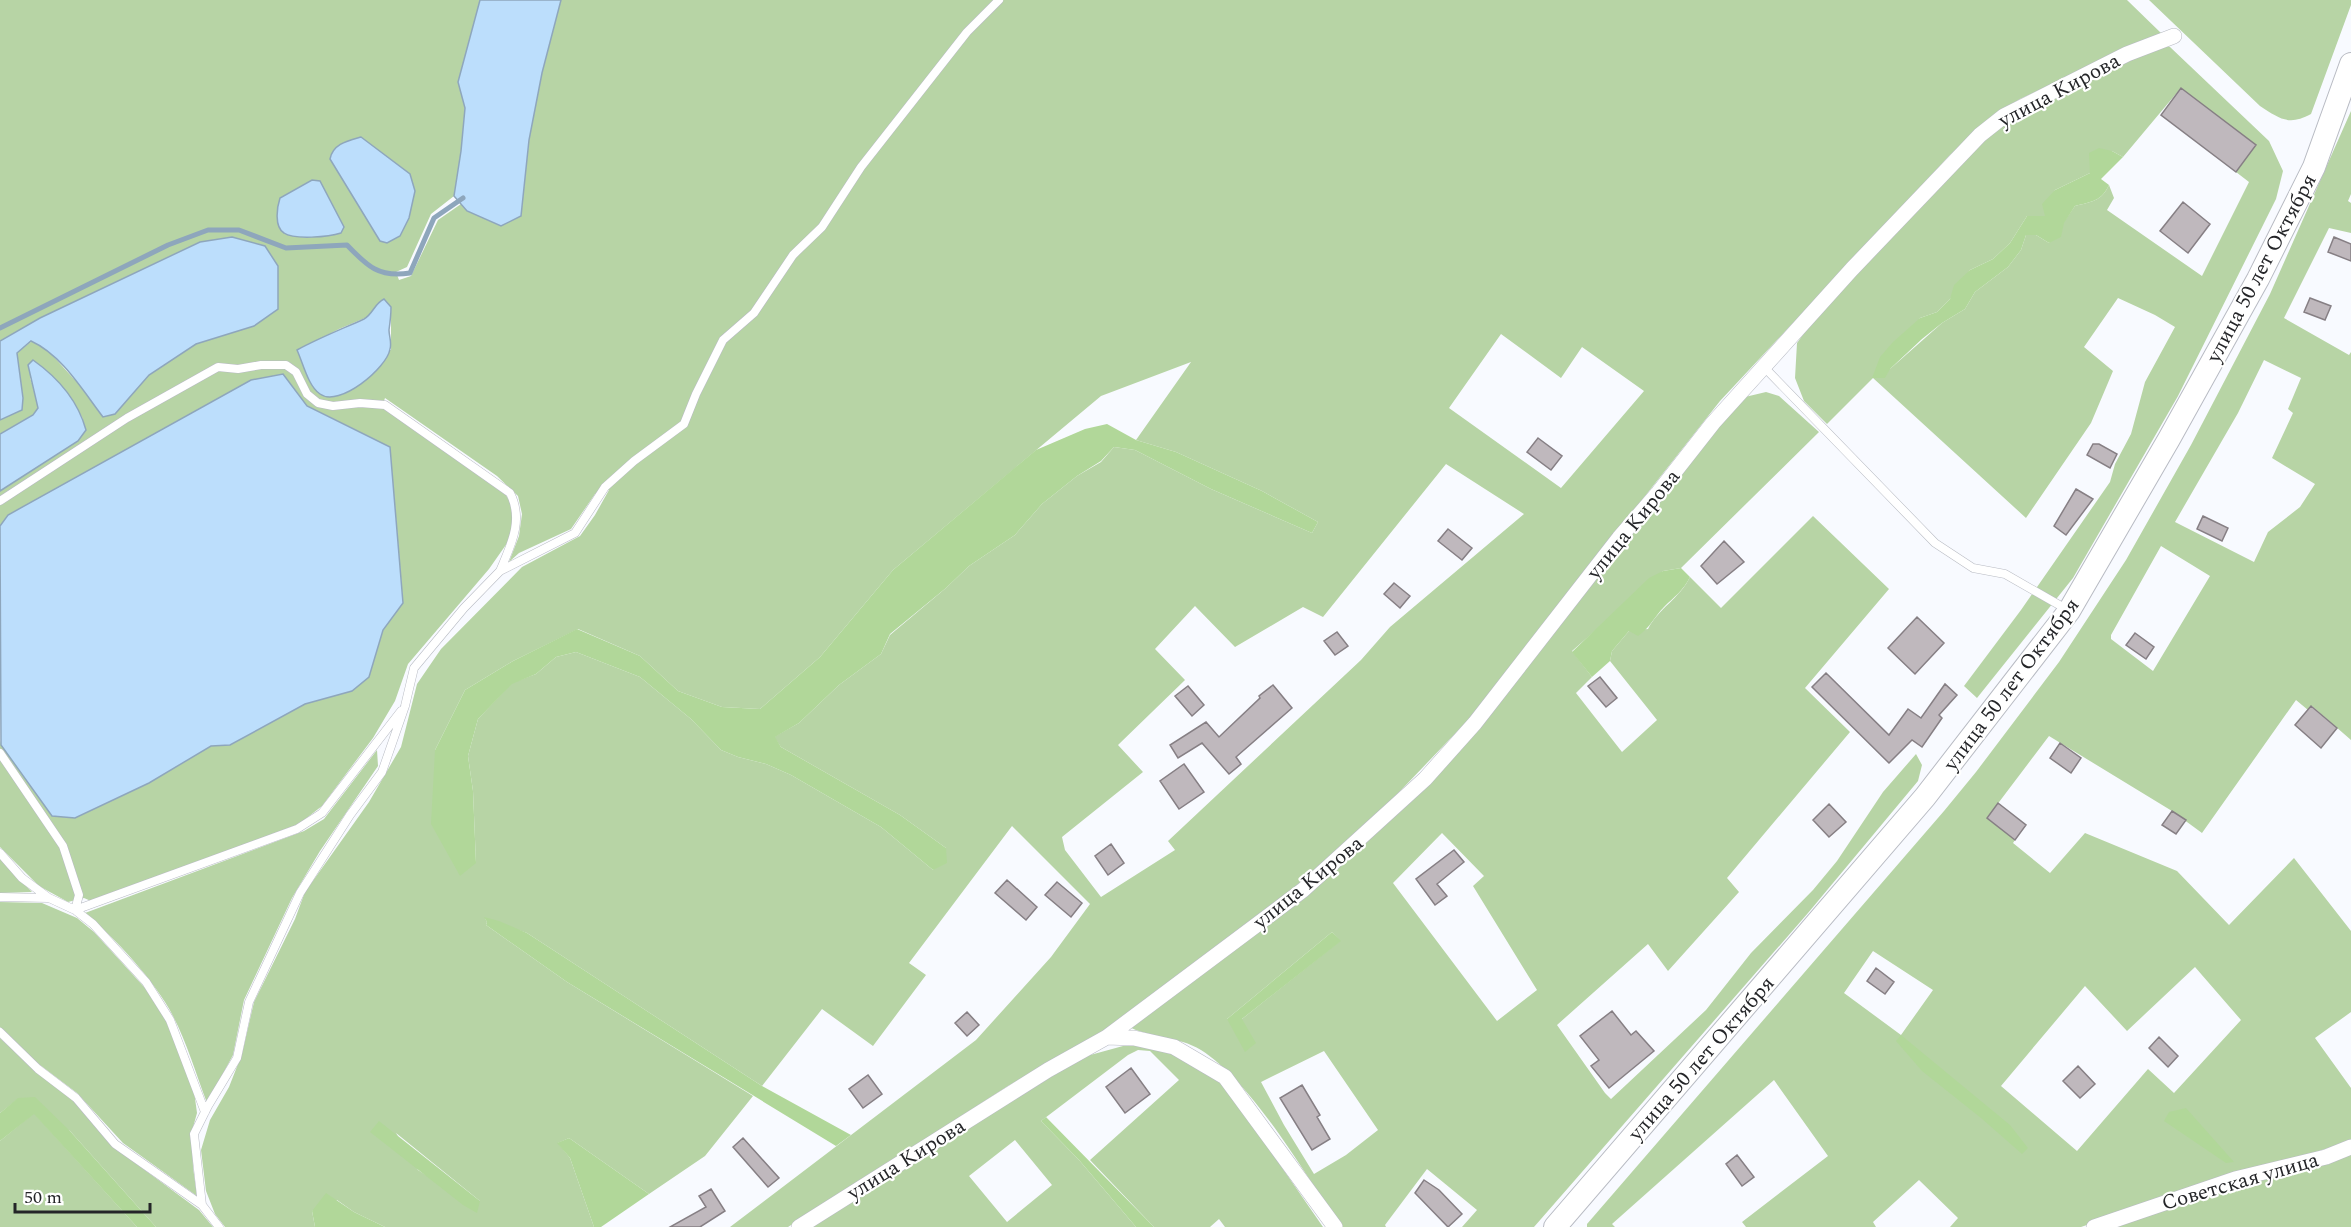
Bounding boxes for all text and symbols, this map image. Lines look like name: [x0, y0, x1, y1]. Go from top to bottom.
street label: улица Кирова: [1992, 45, 2127, 137]
street label: улица 50 лет Октября: [2198, 168, 2325, 370]
street label: улица Кирова: [1578, 462, 1689, 588]
street label: улица 50 лет Октября: [1935, 591, 2088, 779]
street label: улица Кирова: [1246, 828, 1371, 938]
street label: улица 50 лет Октября: [1620, 969, 1783, 1149]
street label: улица Кирова: [840, 1110, 973, 1210]
street label: Советская улица: [2158, 1144, 2323, 1220]
scale bar: [15, 1176, 150, 1214]
text: 50 m: [24, 1184, 62, 1211]

